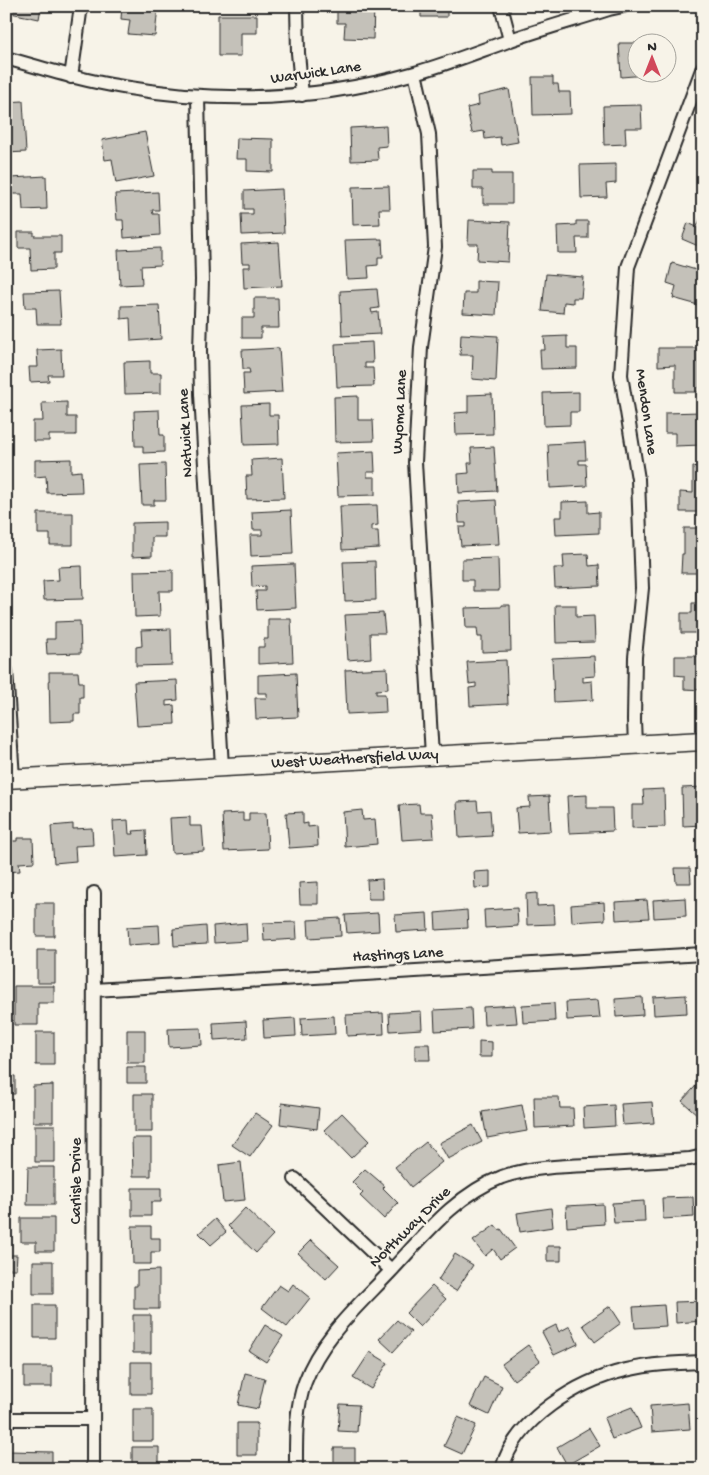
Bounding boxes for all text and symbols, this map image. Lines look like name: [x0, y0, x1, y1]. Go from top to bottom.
north arrow: [626, 32, 676, 82]
text: N: [647, 39, 657, 56]
street label: Warwick Lane: [270, 58, 363, 90]
street label: Mendon Lane: [630, 368, 661, 457]
street label: Wyoma Lane: [389, 369, 413, 455]
street label: Natwick Lane: [175, 387, 199, 478]
street label: West Weathersfield Way: [271, 746, 439, 774]
street label: Hastings Lane: [352, 944, 445, 968]
street label: Carlisle Drive: [68, 1137, 87, 1224]
street label: Northway Drive: [366, 1183, 456, 1273]

